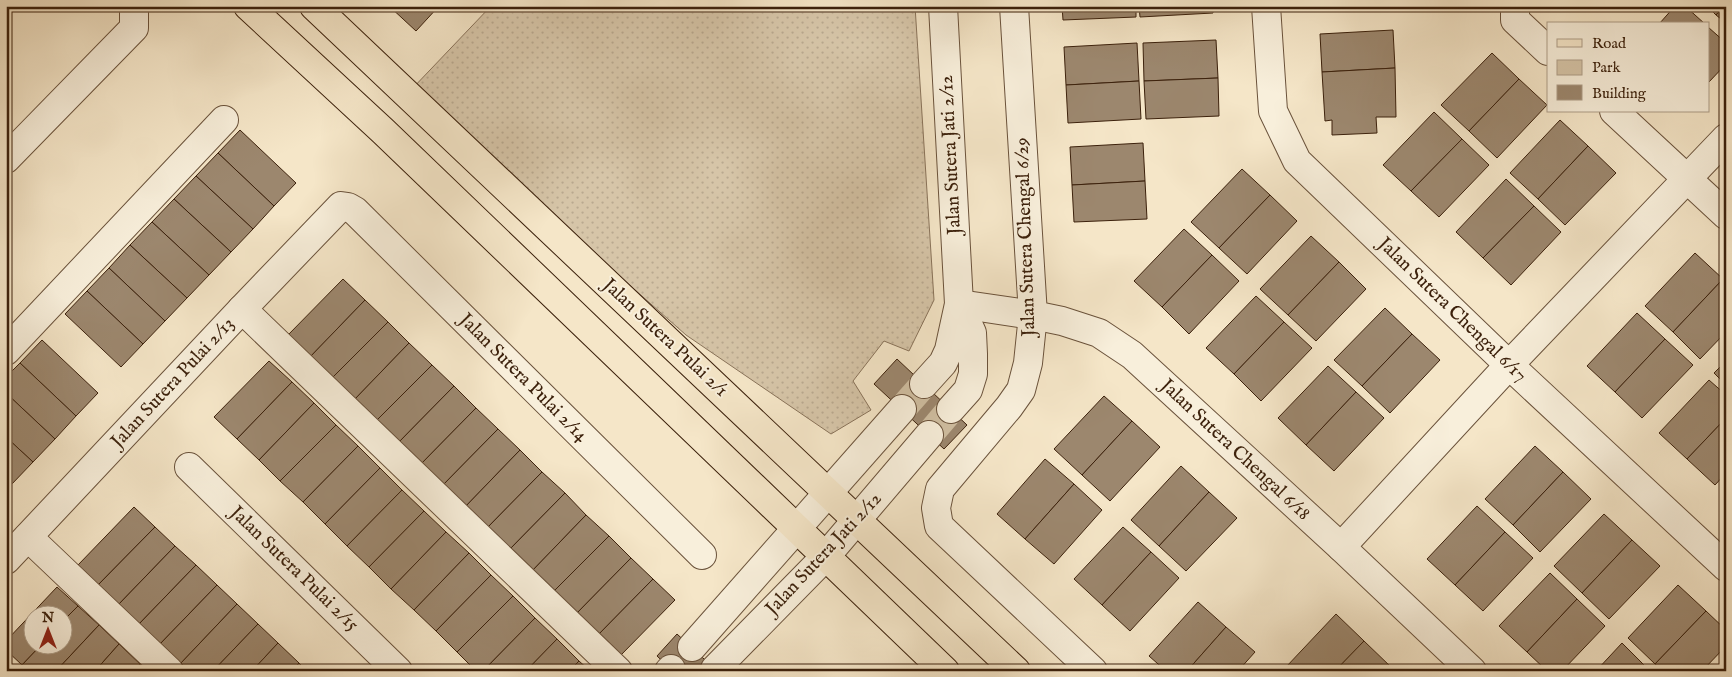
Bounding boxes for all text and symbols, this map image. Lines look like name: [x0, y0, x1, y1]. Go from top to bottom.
legend: [1547, 22, 1710, 112]
text: Road: [1592, 34, 1627, 53]
text: Park: [1592, 58, 1622, 77]
street label: Jalan Sutera Jati 2/12: [935, 74, 967, 237]
text: Building: [1592, 84, 1647, 103]
street label: Jalan Sutera Chengal 6/29: [1011, 137, 1042, 339]
street label: Jalan Sutera Chengal 6/17: [1371, 231, 1532, 387]
street label: Jalan Sutera Pulai 2/1: [596, 272, 733, 402]
street label: Jalan Sutera Pulai 2/14: [452, 307, 593, 448]
street label: Jalan Sutera Pulai 2/13: [105, 313, 240, 455]
street label: Jalan Sutera Chengal 6/18: [1153, 373, 1315, 526]
street label: Jalan Sutera Jati 2/12: [759, 487, 887, 622]
street label: Jalan Sutera Pulai 2/15: [223, 500, 364, 637]
north arrow: [22, 604, 72, 654]
text: N: [41, 609, 54, 627]

